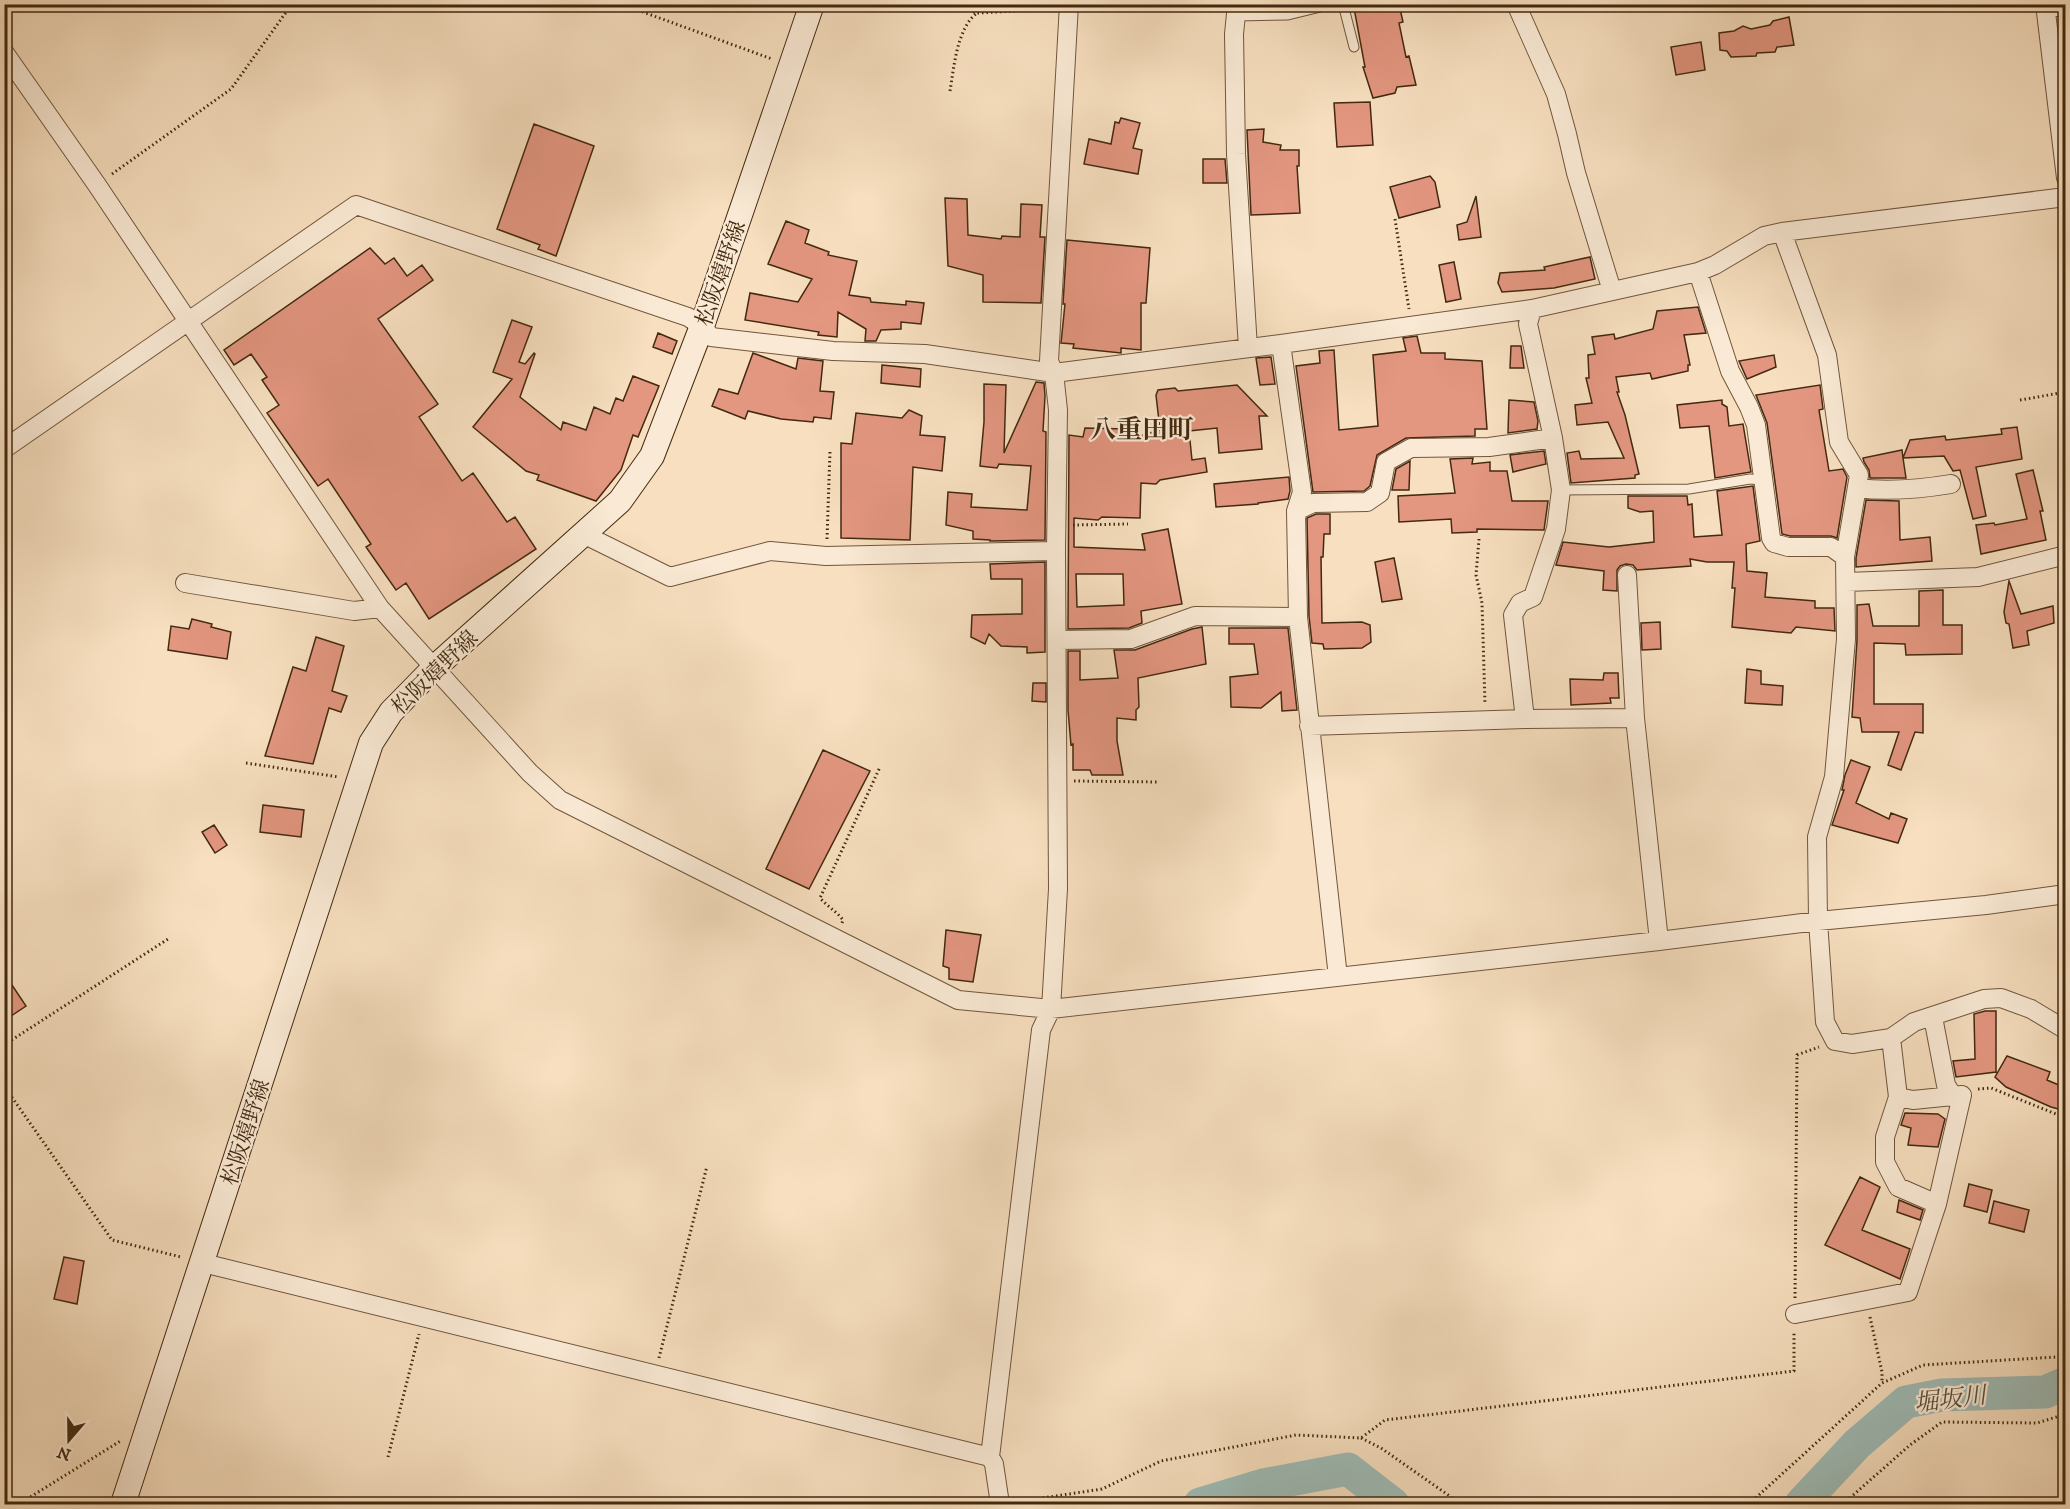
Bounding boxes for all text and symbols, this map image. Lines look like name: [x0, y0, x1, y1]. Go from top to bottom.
street label: 松阪嬉野線: [691, 217, 752, 330]
district label: 八重田町: [1090, 414, 1194, 447]
street label: 松阪嬉野線: [386, 625, 484, 721]
street label: 松阪嬉野線: [217, 1076, 276, 1189]
water label: 堀坂川: [1913, 1380, 1991, 1419]
north arrow: [39, 1410, 99, 1470]
text: N: [55, 1442, 74, 1465]

